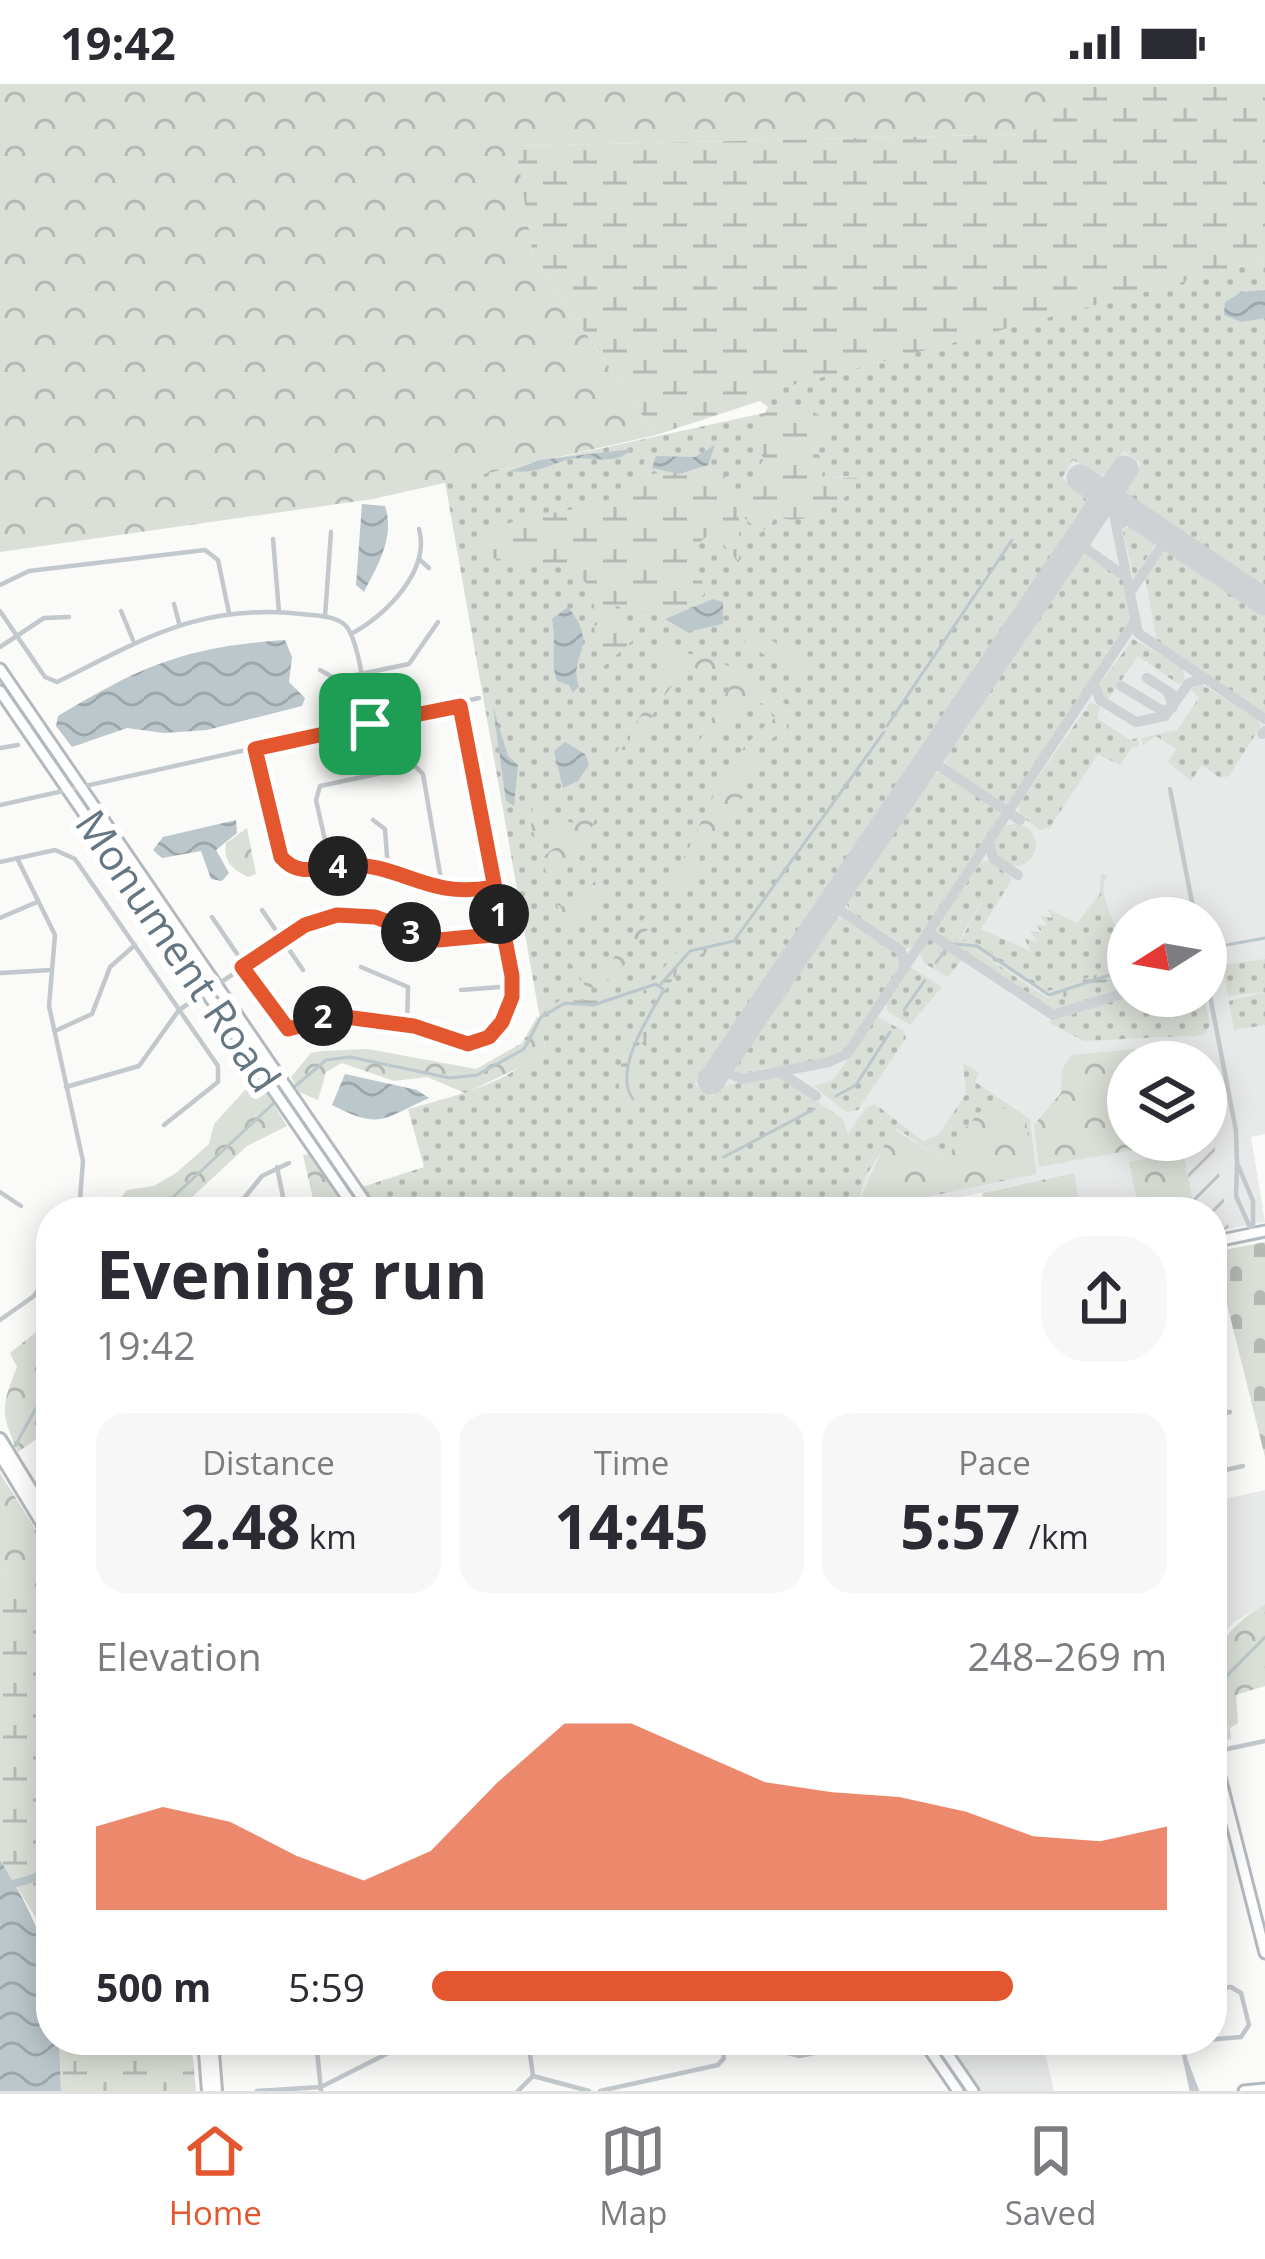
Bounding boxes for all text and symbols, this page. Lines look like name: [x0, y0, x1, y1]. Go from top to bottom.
text: 19:42: [60, 12, 176, 73]
pin: [319, 673, 421, 775]
icon: arrive: [337, 691, 403, 757]
street label: Monument Road: [64, 798, 295, 1102]
pin: 4: [308, 836, 368, 896]
text: 4: [329, 843, 347, 888]
pin: 1: [469, 884, 529, 944]
text: 1: [490, 891, 508, 936]
north arrow: [1107, 897, 1227, 1017]
map controls: [1107, 897, 1227, 1161]
pin: 3: [381, 902, 441, 962]
text: 3: [402, 909, 420, 954]
pin: 2: [293, 986, 353, 1046]
text: 2: [314, 993, 332, 1038]
button: layers: [1107, 1041, 1227, 1161]
text: Evening run: [96, 1228, 488, 1318]
button: share: [1041, 1236, 1167, 1362]
text: 19:42: [96, 1318, 195, 1371]
text: Distance: [202, 1440, 335, 1485]
text: Time: [594, 1440, 669, 1485]
text: Pace: [958, 1440, 1031, 1485]
text: 2.48: [180, 1485, 300, 1567]
text: 14:45: [554, 1485, 709, 1567]
text: 5:57: [900, 1485, 1020, 1567]
text: km: [300, 1514, 357, 1559]
text: /km: [1020, 1514, 1089, 1559]
text: Elevation: [96, 1629, 262, 1682]
text: 248–269 m: [967, 1629, 1167, 1682]
text: 500 m: [96, 1960, 211, 2013]
text: 5:59: [288, 1960, 365, 2013]
tab: Home: [169, 2118, 262, 2235]
tab: Map: [599, 2118, 667, 2235]
tab: Saved: [1005, 2118, 1096, 2235]

